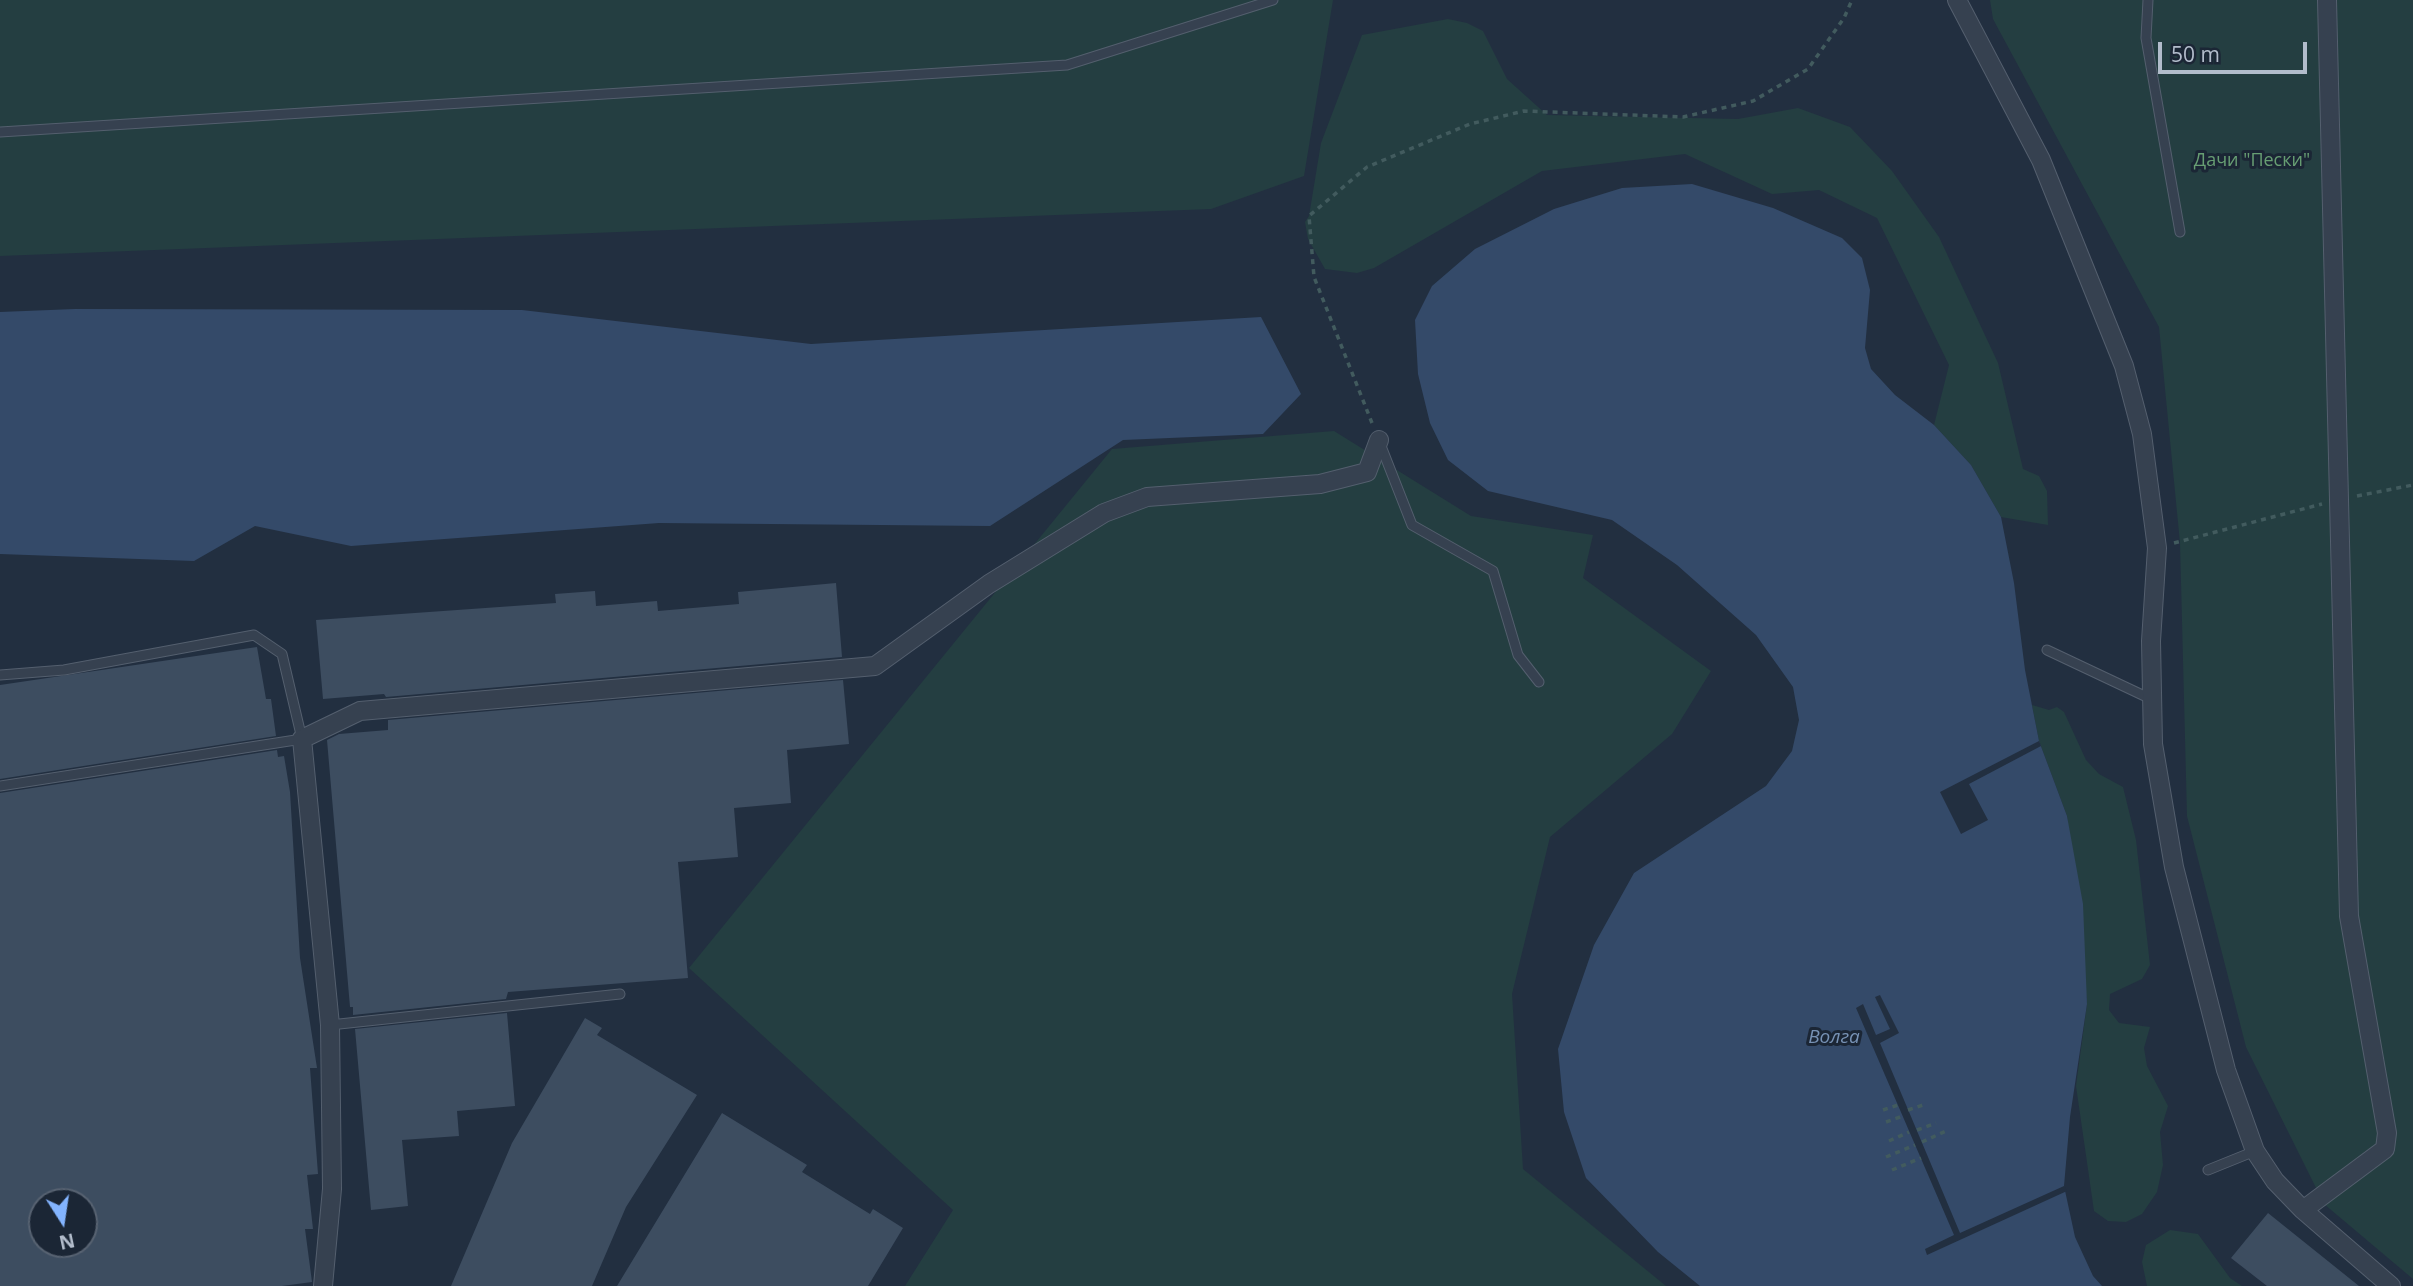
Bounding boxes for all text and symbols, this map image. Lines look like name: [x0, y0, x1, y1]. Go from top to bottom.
scale bar: [2161, 28, 2310, 72]
text: 50 m: [2171, 40, 2220, 68]
park label: Дачи "Пески": [2194, 150, 2310, 172]
water label: Волга: [1808, 1027, 1860, 1049]
north arrow: [28, 1188, 98, 1258]
text: N: [57, 1227, 77, 1256]

